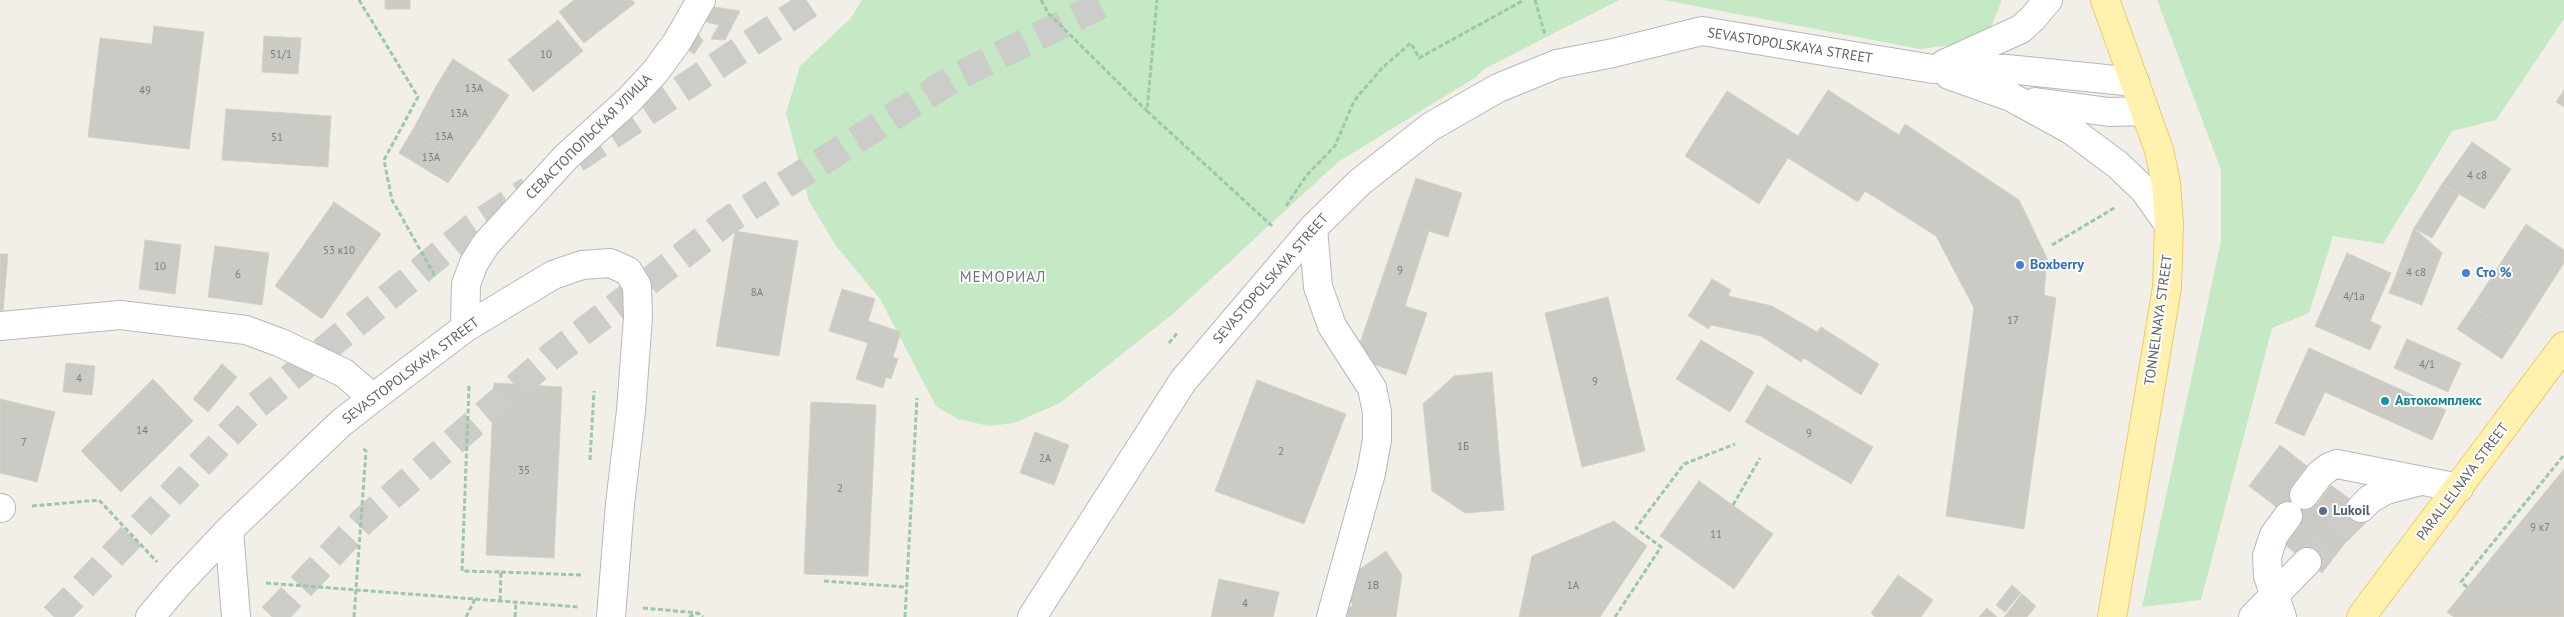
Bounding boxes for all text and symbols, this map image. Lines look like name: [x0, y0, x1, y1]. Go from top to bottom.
street label: SEVASTOPOLSKAYA STREET: [1706, 25, 1874, 67]
house number: 51/1: [270, 48, 292, 62]
house number: 10: [540, 48, 552, 62]
street label: СЕВАСТОПОЛЬСКАЯ УЛИЦА: [523, 71, 655, 203]
house number: 13А: [465, 82, 483, 96]
house number: 49: [139, 84, 151, 98]
house number: 13А: [450, 107, 468, 121]
house number: 13А: [435, 130, 453, 144]
house number: 51: [271, 131, 283, 145]
house number: 13А: [422, 151, 440, 165]
house number: 4 с8: [2467, 169, 2487, 183]
street label: SEVASTOPOLSKAYA STREET: [1210, 211, 1332, 347]
house number: 53 к10: [323, 244, 355, 258]
street label: TONNELNAYA STREET: [2141, 253, 2177, 387]
place label: Boxberry: [2030, 257, 2084, 273]
marker: Boxberry: [2014, 259, 2026, 271]
house number: 10: [154, 260, 166, 274]
house number: 9: [1397, 264, 1403, 278]
place label: Сто %: [2476, 265, 2511, 281]
house number: 4 с8: [2406, 266, 2426, 280]
marker: Сто %: [2460, 267, 2472, 279]
house number: 6: [235, 268, 241, 282]
district label: МЕМОРИАЛ: [959, 269, 1047, 287]
house number: 8А: [751, 286, 763, 300]
house number: 4/1а: [2343, 290, 2365, 304]
street label: SEVASTOPOLSKAYA STREET: [339, 314, 483, 428]
house number: 17: [2007, 314, 2019, 328]
house number: 4/1: [2419, 358, 2435, 372]
house number: 4: [76, 372, 82, 386]
house number: 9: [1592, 375, 1598, 389]
place label: Автокомплекс: [2395, 393, 2482, 409]
marker: Автокомплекс: [2379, 395, 2391, 407]
street label: PARALLELNAYA STREET: [2413, 420, 2513, 544]
house number: 14: [136, 424, 148, 438]
house number: 9: [1806, 427, 1812, 441]
house number: 7: [21, 436, 27, 450]
house number: 1Б: [1457, 440, 1469, 454]
house number: 2: [1278, 445, 1284, 459]
house number: 2А: [1039, 452, 1051, 466]
house number: 35: [518, 464, 530, 478]
house number: 2: [837, 482, 843, 496]
place label: Lukoil: [2333, 503, 2370, 519]
marker: Lukoil: [2317, 505, 2329, 517]
house number: 9 к7: [2530, 521, 2550, 535]
house number: 11: [1710, 528, 1722, 542]
house number: 1В: [1367, 579, 1379, 593]
house number: 1А: [1567, 579, 1579, 593]
house number: 4: [1242, 597, 1248, 611]

